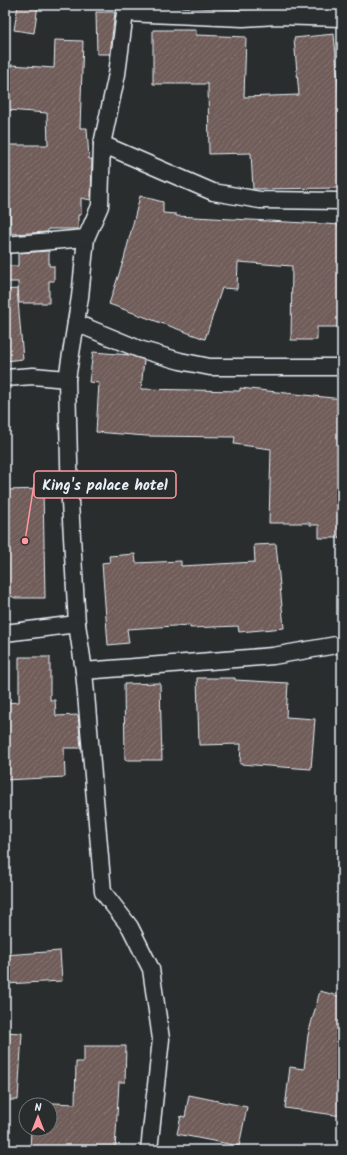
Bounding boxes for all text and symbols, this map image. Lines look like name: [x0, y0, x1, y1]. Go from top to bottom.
callout: King's palace hotel: [34, 471, 176, 498]
text: King's palace hotel: [42, 474, 168, 498]
north arrow: [18, 1097, 58, 1137]
text: N: [35, 1099, 42, 1117]

